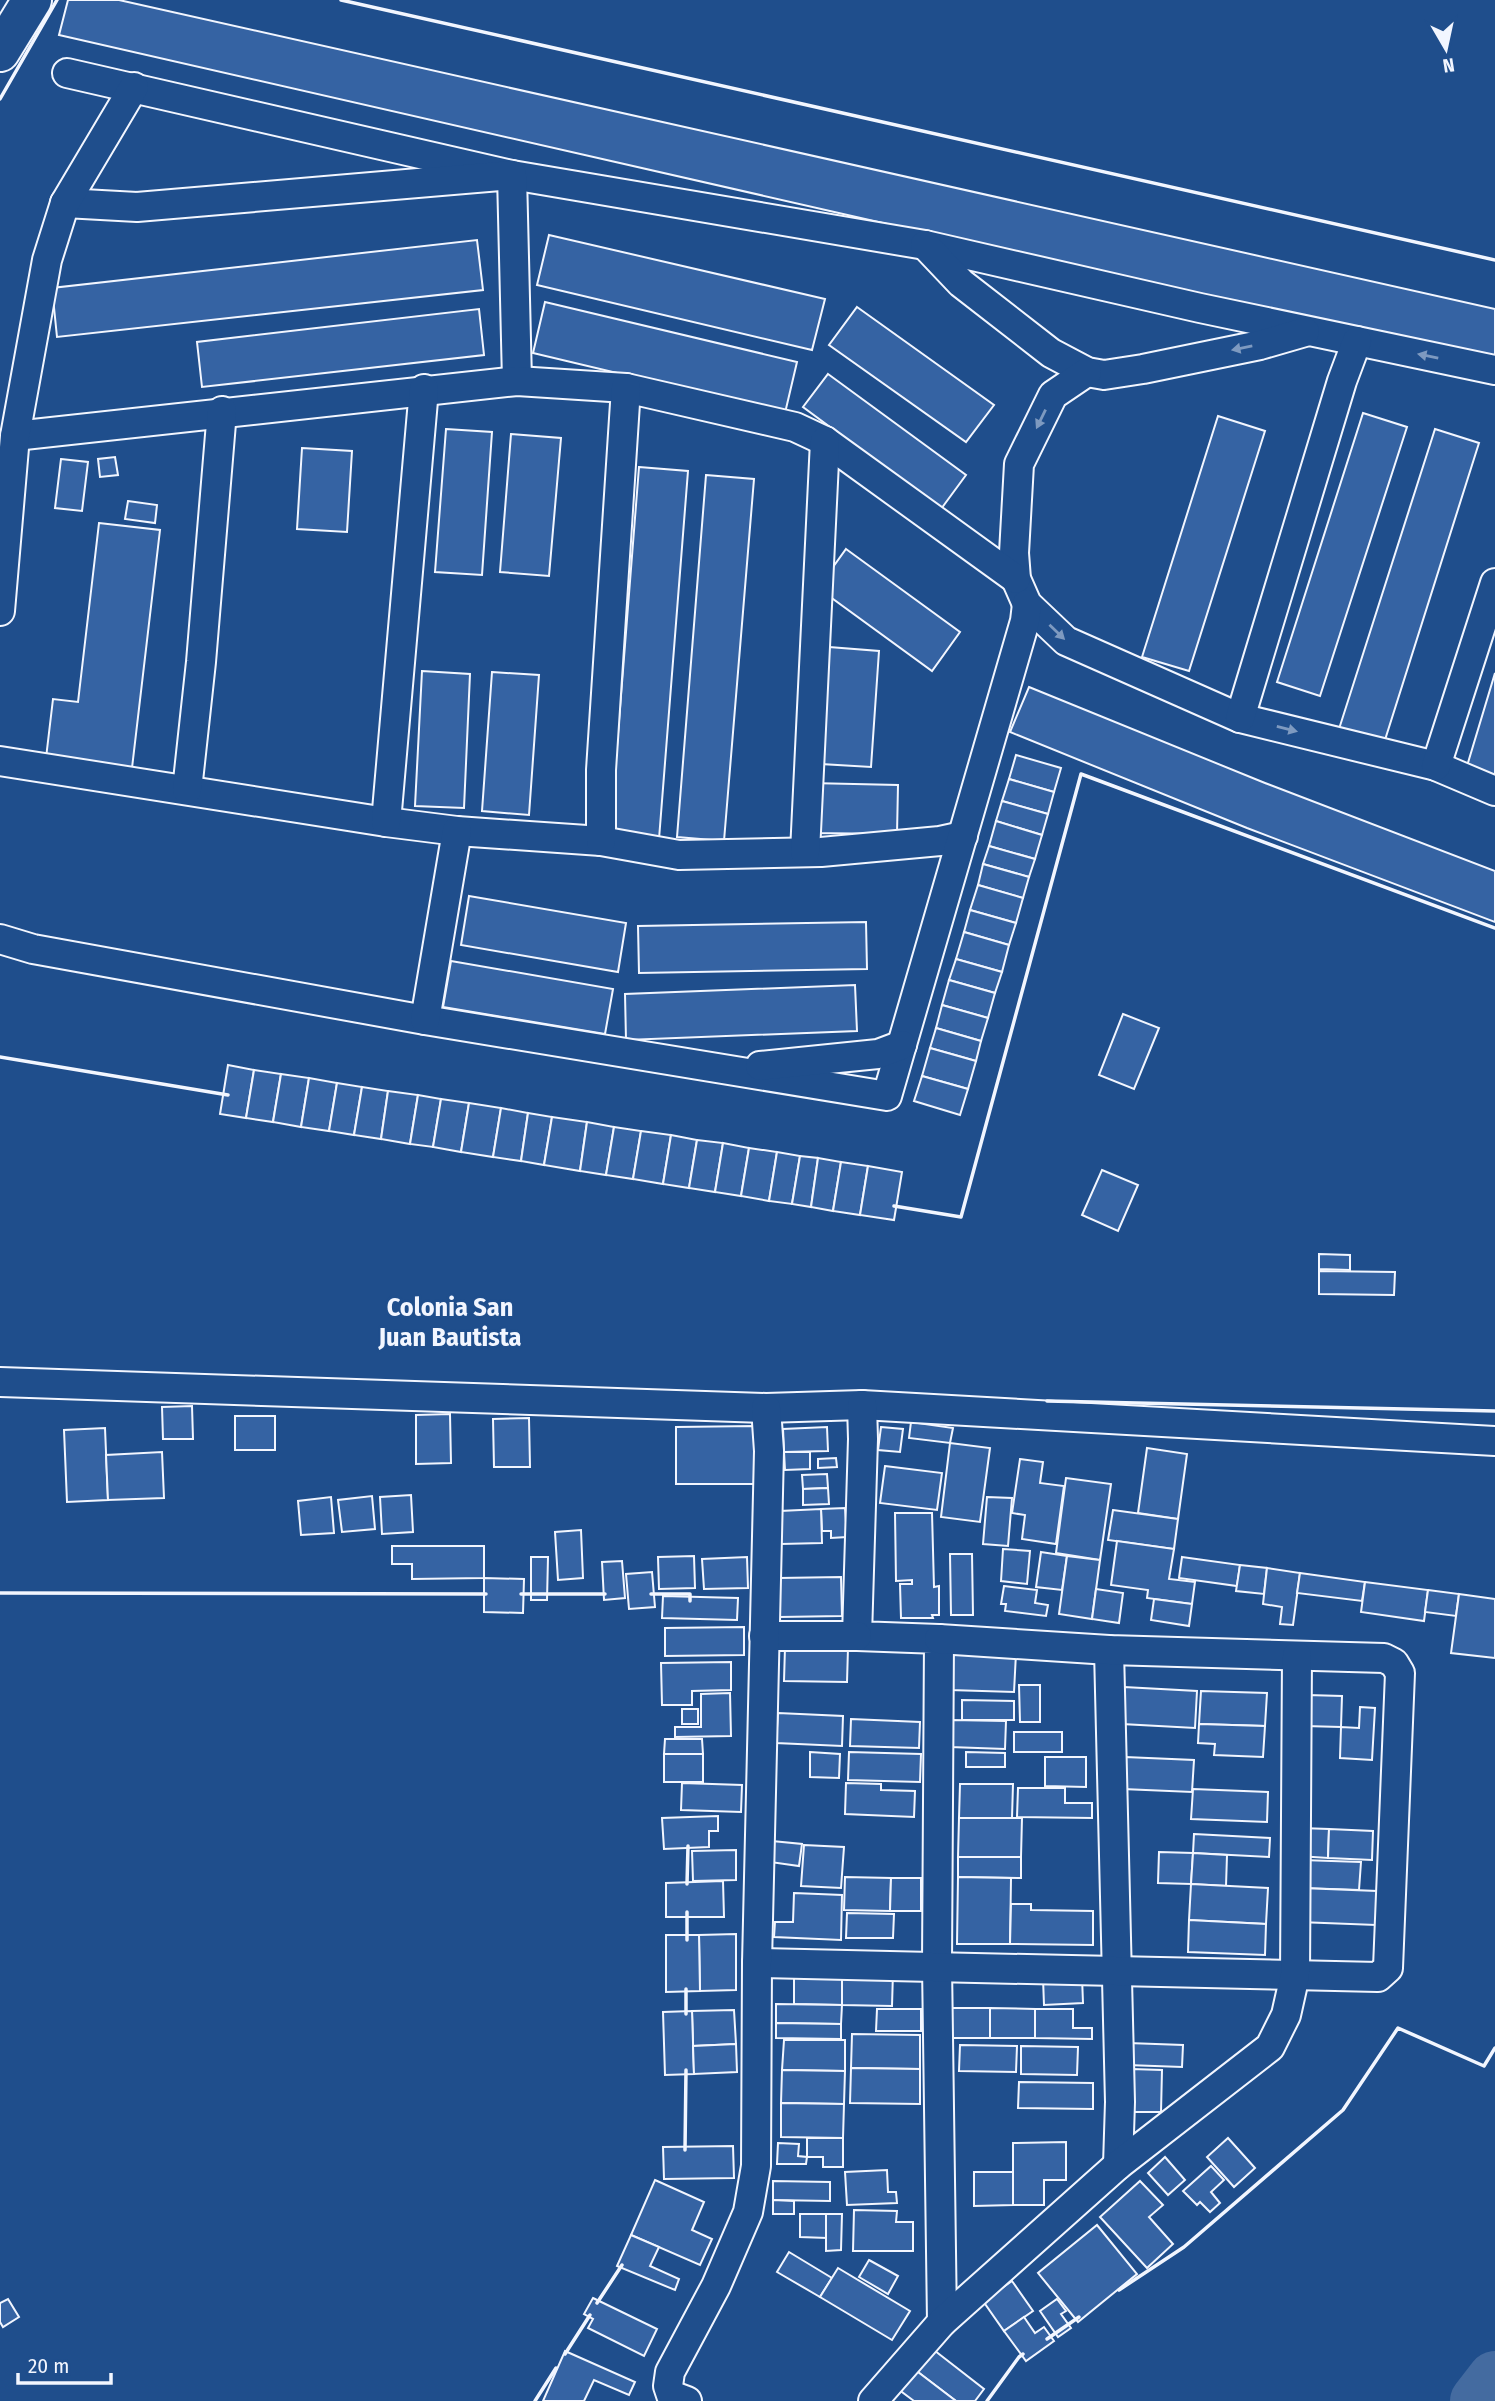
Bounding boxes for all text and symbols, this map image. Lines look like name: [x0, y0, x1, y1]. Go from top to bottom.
north arrow: [1411, 14, 1481, 84]
text: N: [1441, 53, 1456, 78]
one-way arrow: [1231, 343, 1253, 354]
one-way arrow: [1417, 351, 1439, 362]
one-way arrow: [1035, 409, 1046, 429]
one-way arrow: [1048, 624, 1065, 641]
one-way arrow: [1276, 724, 1298, 735]
district label: Colonia San Juan Bautista: [377, 1292, 522, 1353]
scale bar: [18, 2342, 110, 2386]
text: 20 m: [28, 2353, 69, 2379]

